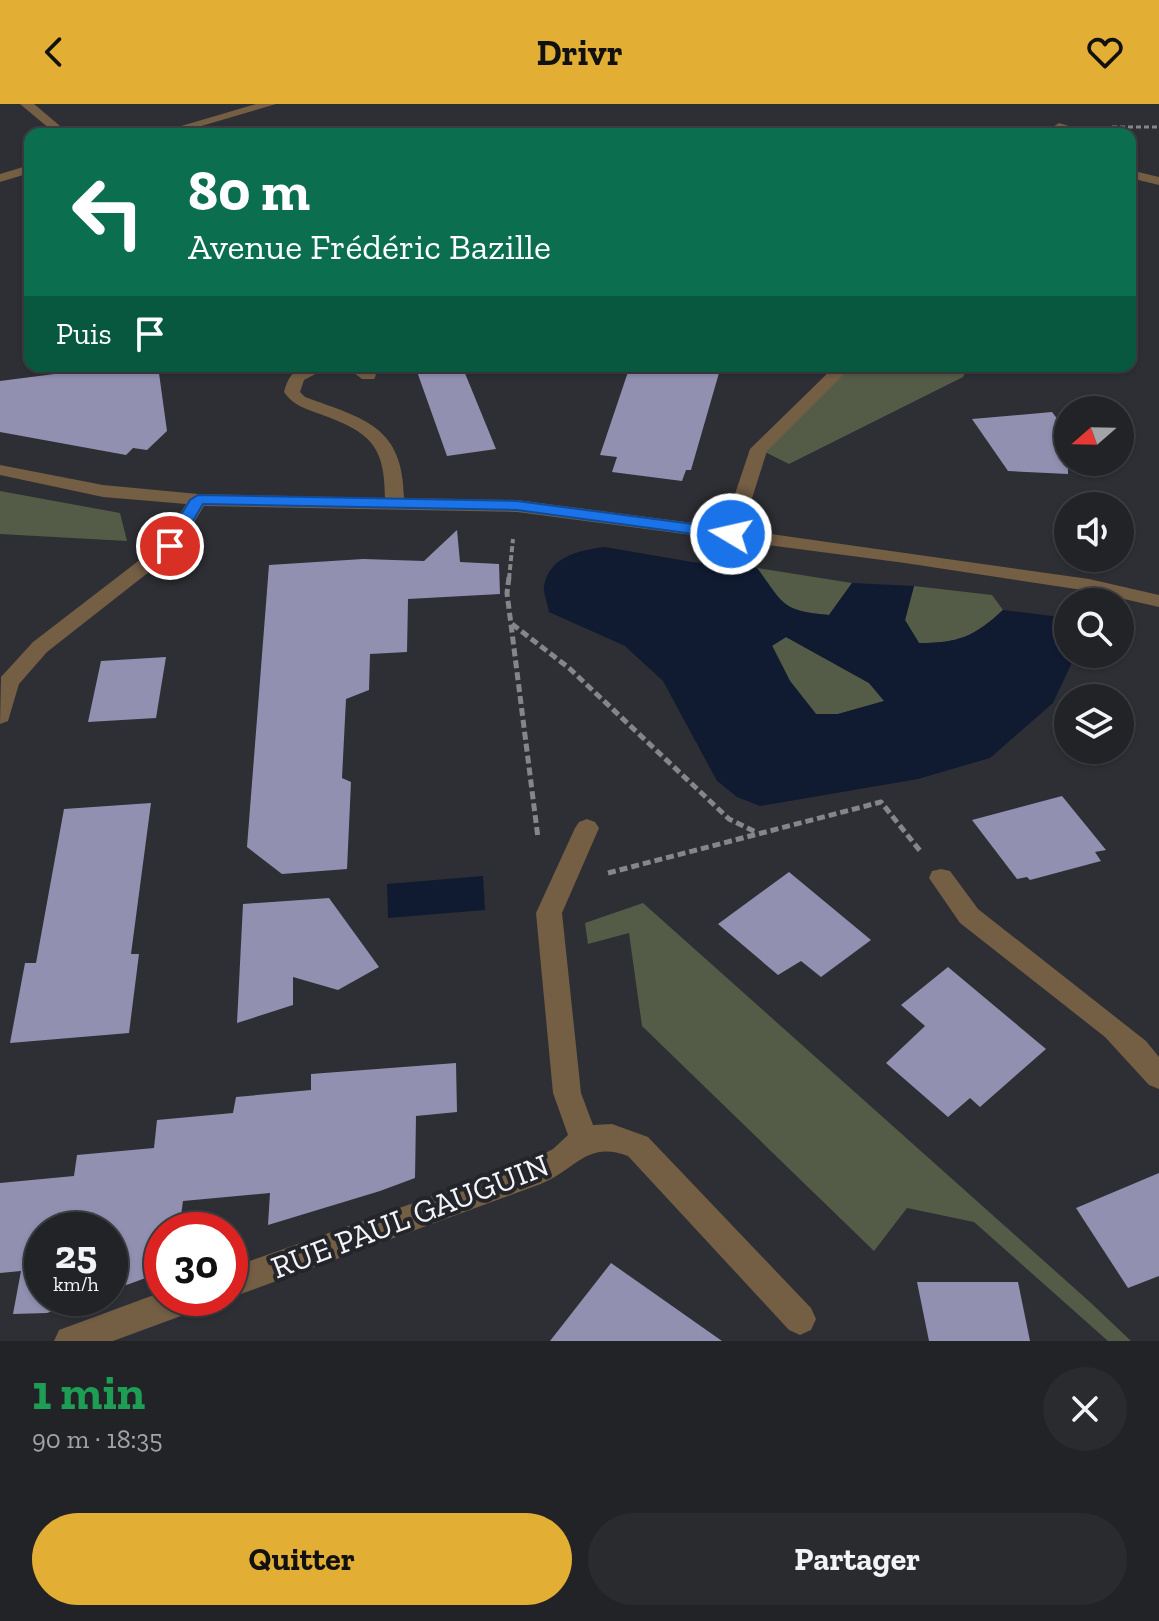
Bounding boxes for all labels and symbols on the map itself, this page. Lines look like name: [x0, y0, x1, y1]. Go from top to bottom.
north arrow: [1054, 396, 1134, 476]
position arrow: [689, 492, 773, 576]
pin: [136, 512, 204, 580]
street label: RUE PAUL GAUGUIN: [266, 1146, 554, 1286]
speed limit sign: 30: [144, 1212, 248, 1316]

